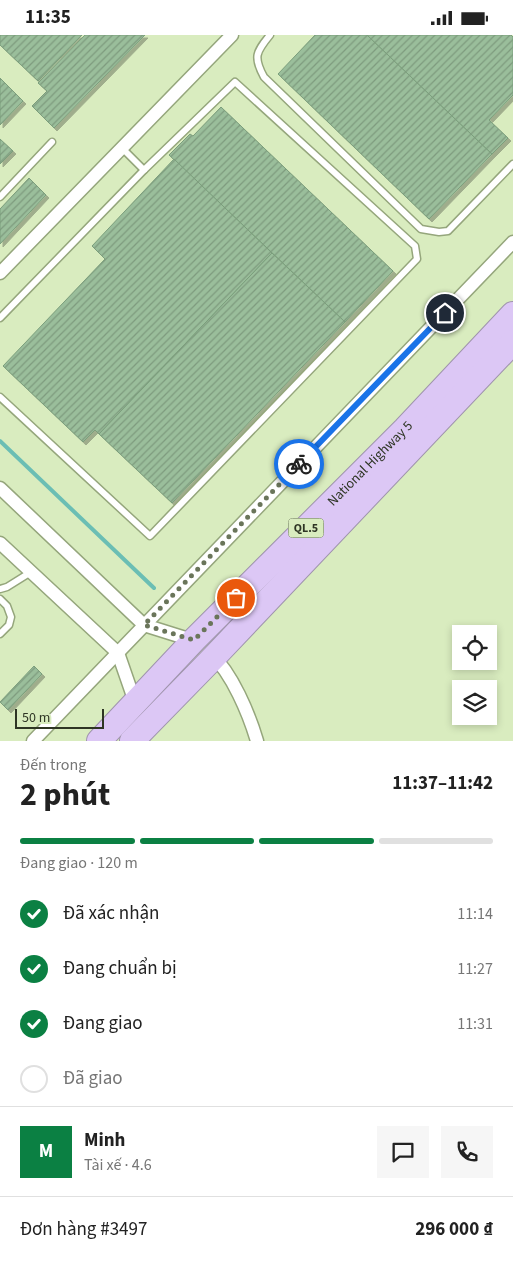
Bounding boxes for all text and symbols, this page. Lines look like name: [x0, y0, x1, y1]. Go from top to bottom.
text: 11:35: [25, 4, 71, 31]
pin: [424, 292, 466, 334]
icon: home: [431, 299, 459, 327]
street label: National Highway 5: [323, 417, 418, 511]
courier: [274, 439, 324, 489]
icon: bike: [285, 450, 313, 478]
road number: QL.5: [288, 518, 324, 537]
pin: [215, 577, 257, 619]
icon: bag: [222, 584, 250, 612]
map controls: [452, 625, 497, 725]
button: locate: [452, 625, 497, 670]
button: layers: [452, 680, 497, 725]
scale bar: [15, 706, 104, 729]
text: 50 m: [22, 708, 50, 728]
text: Đến trong: [20, 754, 86, 776]
text: 11:37–11:42: [392, 770, 493, 797]
text: 2 phút: [20, 772, 110, 818]
text: Đang giao · 120 m: [20, 852, 138, 874]
icon: check: [20, 900, 48, 928]
text: Đã xác nhận: [63, 900, 159, 927]
text: 11:14: [457, 903, 493, 925]
icon: check: [20, 955, 48, 983]
text: Đang chuẩn bị: [63, 955, 177, 982]
text: 11:27: [457, 958, 493, 980]
icon: check: [20, 1010, 48, 1038]
text: Đang giao: [63, 1010, 143, 1037]
text: 11:31: [457, 1013, 493, 1035]
text: Đã giao: [63, 1065, 123, 1092]
button: chat: [377, 1126, 429, 1178]
button: phone: [441, 1126, 493, 1178]
text: Minh: [84, 1127, 125, 1154]
text: M: [39, 1138, 53, 1165]
text: Tài xế · 4.6: [84, 1154, 152, 1176]
text: Đơn hàng #3497: [20, 1216, 147, 1243]
text: 296 000 ₫: [415, 1216, 493, 1243]

